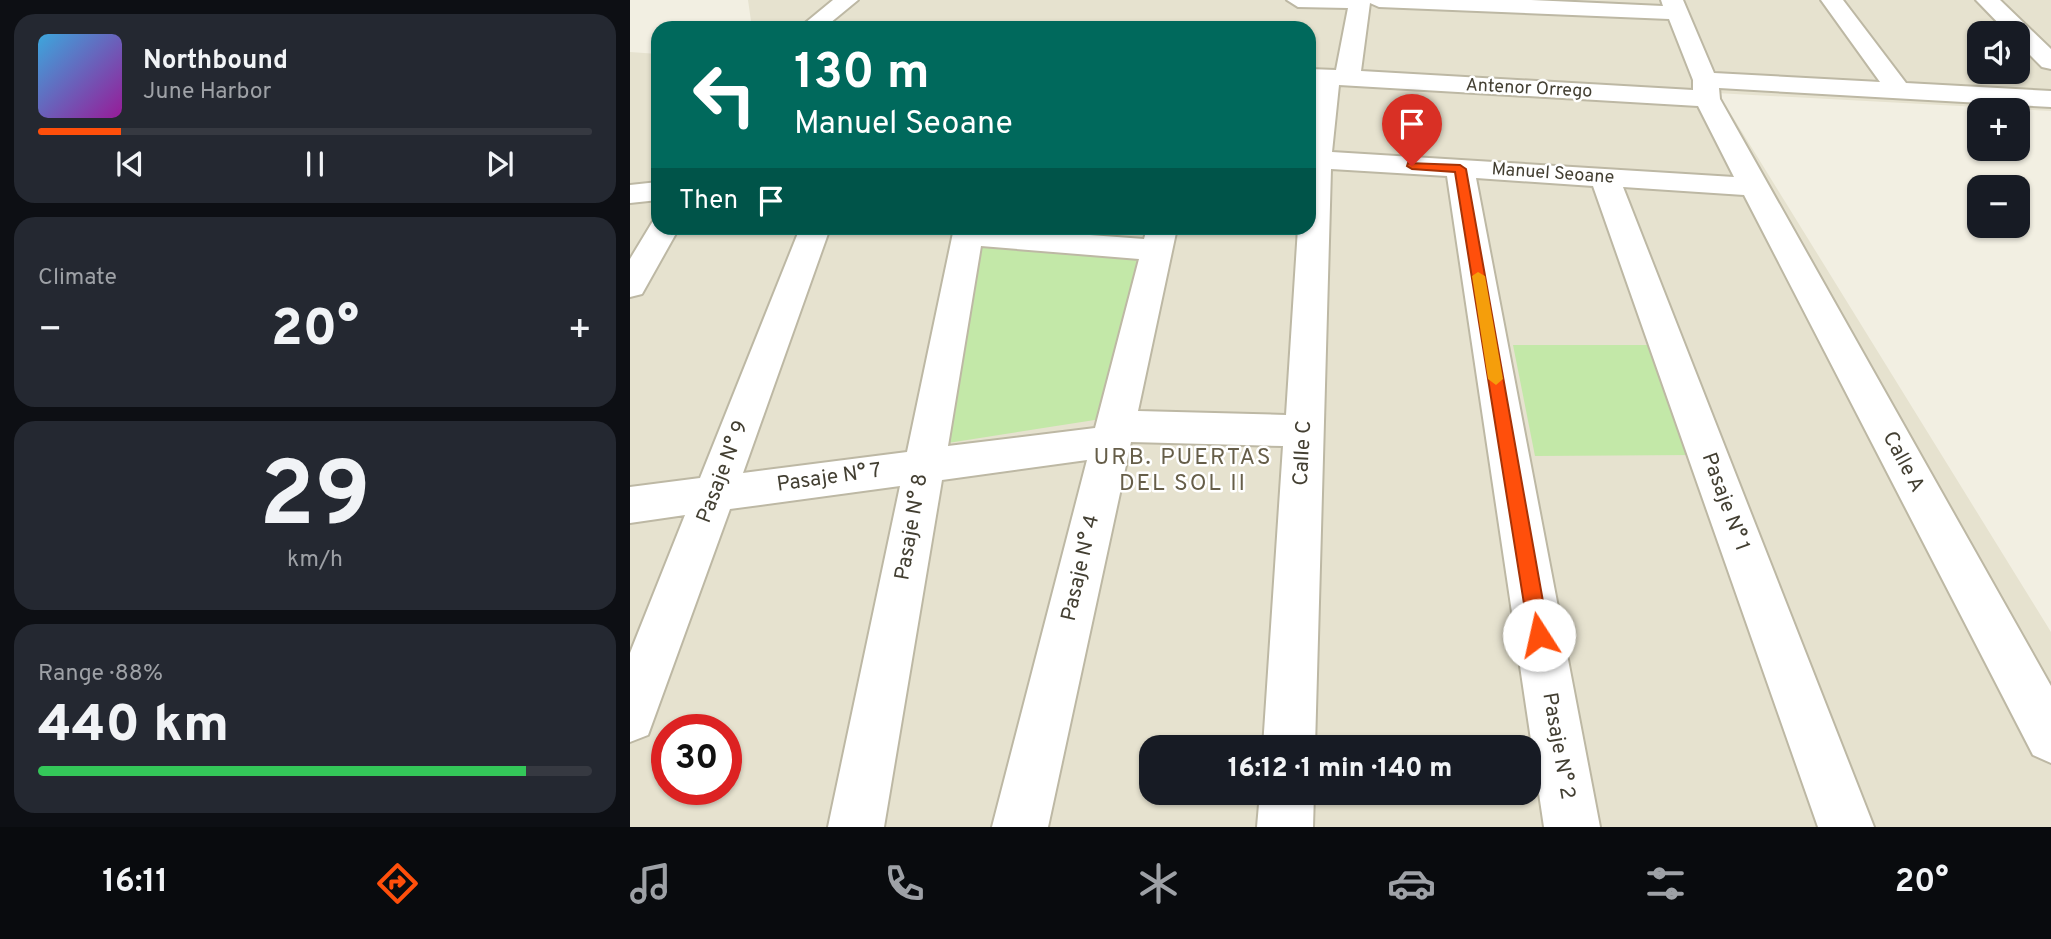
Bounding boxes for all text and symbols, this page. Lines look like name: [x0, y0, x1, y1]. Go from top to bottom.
map controls: [1967, 21, 2030, 238]
button: sound: [1967, 21, 2030, 84]
text: 130 m: [794, 44, 930, 106]
text: Northbound: [143, 45, 288, 78]
icon: left: [679, 49, 770, 140]
street label: Antenor Orrego: [1465, 74, 1593, 104]
text: June Harbor: [143, 78, 271, 107]
pin: [1382, 94, 1442, 166]
button: +: [1967, 98, 2030, 161]
text: Manuel Seoane: [794, 105, 1013, 145]
icon: arrive: [1393, 105, 1431, 143]
icon: previous: [111, 145, 149, 183]
icon: pause: [296, 145, 334, 183]
icon: next: [481, 145, 519, 183]
street label: Manuel Seoane: [1491, 158, 1615, 190]
button: −: [1967, 175, 2030, 238]
icon: arrive: [752, 182, 790, 220]
text: Then: [679, 185, 738, 218]
text: Climate: [38, 264, 117, 293]
text: 20°: [271, 298, 359, 364]
text: −: [38, 307, 63, 356]
text: +: [567, 307, 592, 356]
street label: Pasaje N° 9: [691, 417, 755, 527]
street label: Calle C: [1288, 420, 1318, 486]
street label: Calle A: [1876, 427, 1930, 497]
text: 29: [259, 443, 371, 558]
district label: URB. PUERTAS DEL SOL II: [1093, 444, 1273, 499]
street label: Pasaje N° 1: [1695, 449, 1755, 555]
street label: Pasaje N° 7: [775, 457, 883, 499]
street label: Pasaje N° 8: [889, 471, 935, 583]
street label: Pasaje N° 4: [1056, 512, 1106, 624]
text: km/h: [287, 546, 343, 575]
position arrow: [1502, 598, 1576, 672]
text: Range · 88%: [38, 660, 163, 689]
street label: Pasaje N° 2: [1535, 690, 1581, 802]
text: 440 km: [38, 694, 229, 760]
speed limit sign: 30: [651, 714, 742, 805]
text: 16:12 · 1 min · 140 m: [1228, 753, 1452, 786]
icon: directions: [373, 859, 422, 908]
icon: music: [626, 859, 675, 908]
icon: phone: [880, 859, 929, 908]
icon: climate: [1134, 859, 1183, 908]
icon: car: [1387, 859, 1436, 908]
icon: filters: [1641, 859, 1690, 908]
text: 16:11: [102, 863, 168, 903]
text: 20°: [1895, 863, 1949, 903]

